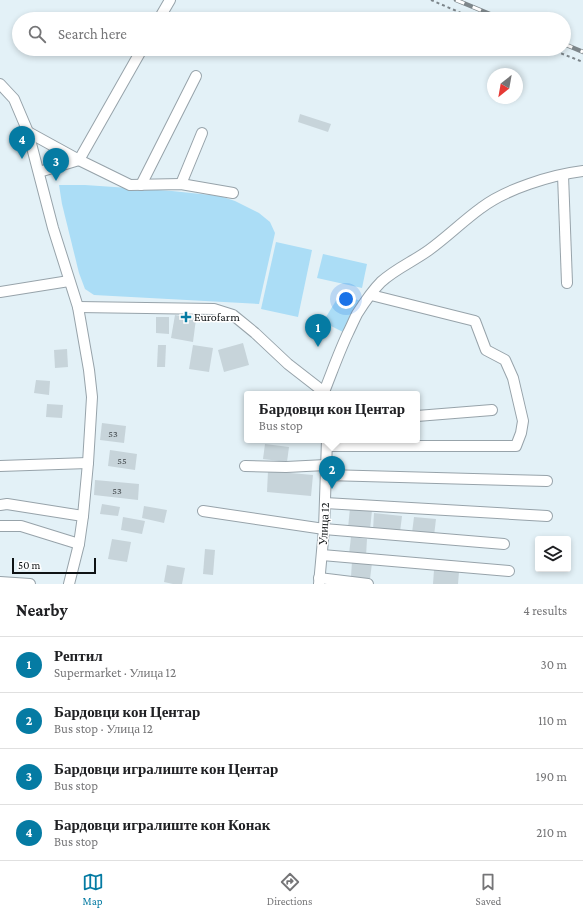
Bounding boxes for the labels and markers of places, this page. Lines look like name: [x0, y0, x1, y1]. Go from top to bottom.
pin: 4: [9, 126, 35, 159]
pin: 3: [43, 148, 69, 181]
place label: Eurofarm: [194, 310, 240, 324]
marker: Eurofarm: [181, 312, 191, 322]
pin: 1: [305, 314, 331, 347]
pin: 2: [319, 456, 345, 489]

